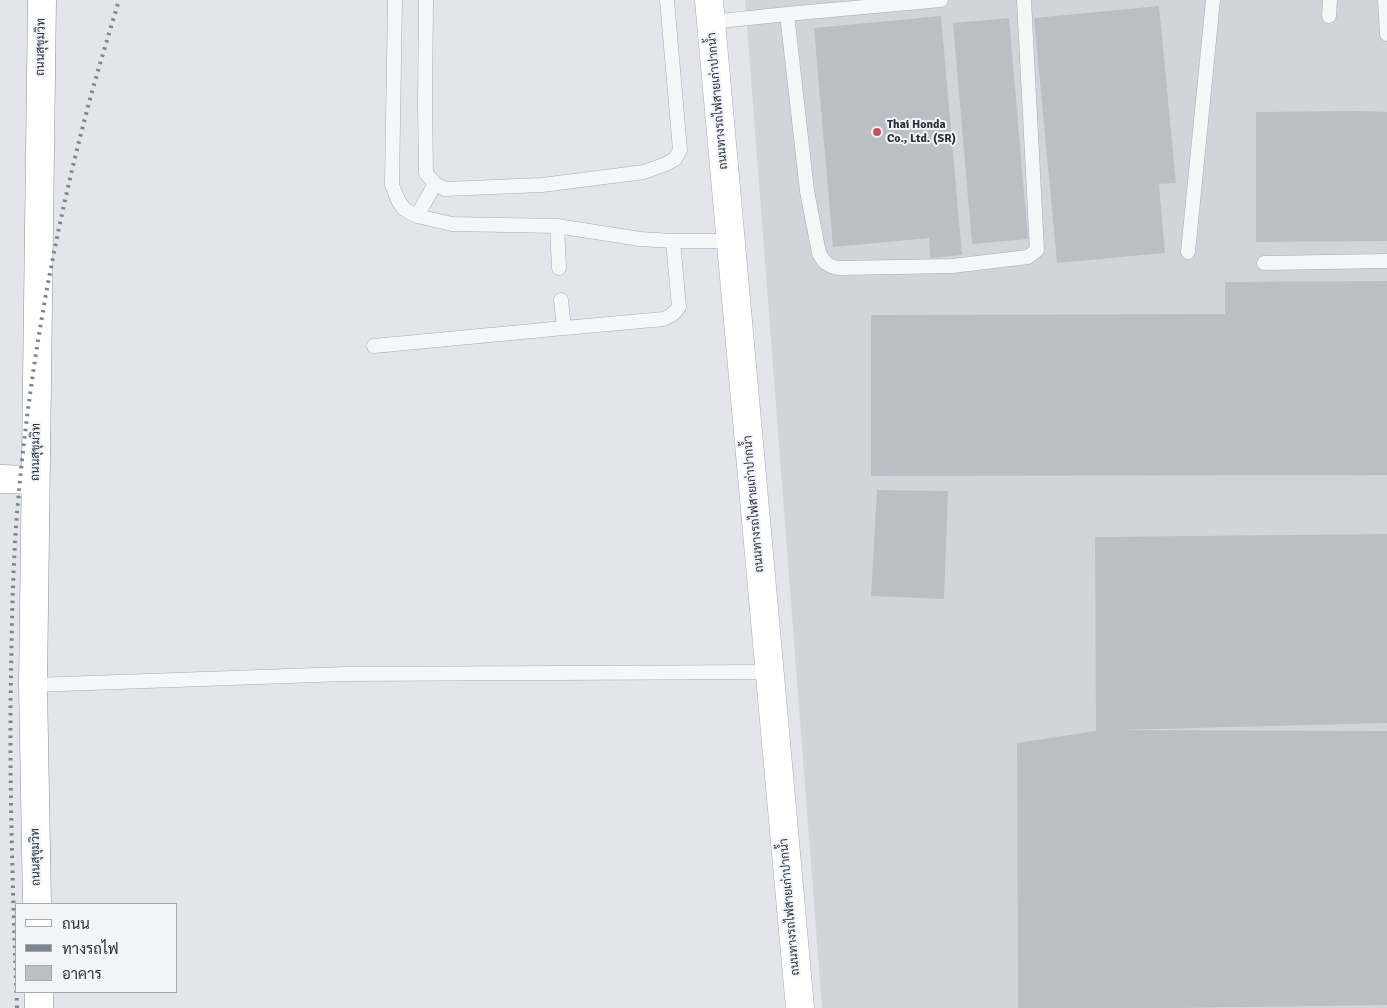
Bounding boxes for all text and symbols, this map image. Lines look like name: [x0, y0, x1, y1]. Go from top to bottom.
street label: ถนนสุขุมวิท: [33, 18, 49, 76]
street label: ถนนทางรถไฟสายเก่าปากน้ำ: [705, 32, 731, 170]
place label: Thai Honda Co., Ltd. (SR): [887, 118, 956, 146]
marker: Thai Honda Co., Ltd. (SR): [871, 126, 883, 138]
street label: ถนนสุขุมวิท: [28, 423, 44, 481]
street label: ถนนทางรถไฟสายเก่าปากน้ำ: [741, 435, 767, 573]
street label: ถนนสุขุมวิท: [28, 828, 44, 886]
street label: ถนนทางรถไฟสายเก่าปากน้ำ: [777, 838, 803, 976]
legend: [15, 903, 178, 993]
text: ถนน: [62, 915, 90, 933]
text: ทางรถไฟ: [62, 940, 119, 958]
text: อาคาร: [62, 965, 102, 983]

